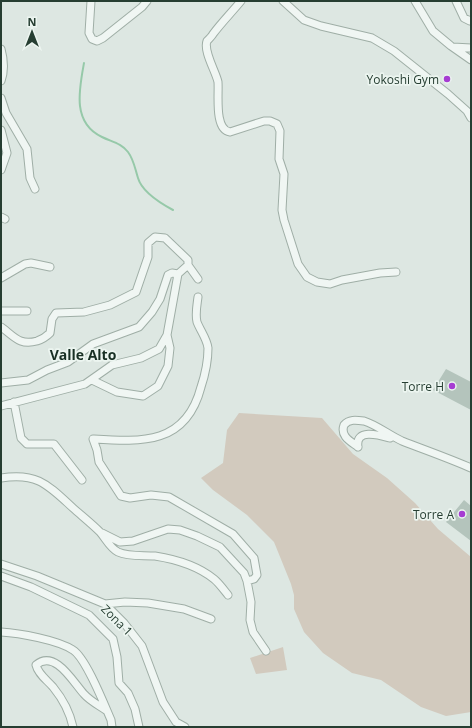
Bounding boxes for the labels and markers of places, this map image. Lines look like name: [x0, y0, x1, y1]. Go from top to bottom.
place label: Yokoshi Gym: [366, 71, 439, 88]
marker: Yokoshi Gym: [442, 74, 452, 84]
place label: Torre H: [402, 378, 444, 395]
marker: Torre H: [447, 381, 457, 391]
place label: Torre A: [413, 506, 454, 523]
marker: Torre A: [457, 509, 467, 519]

